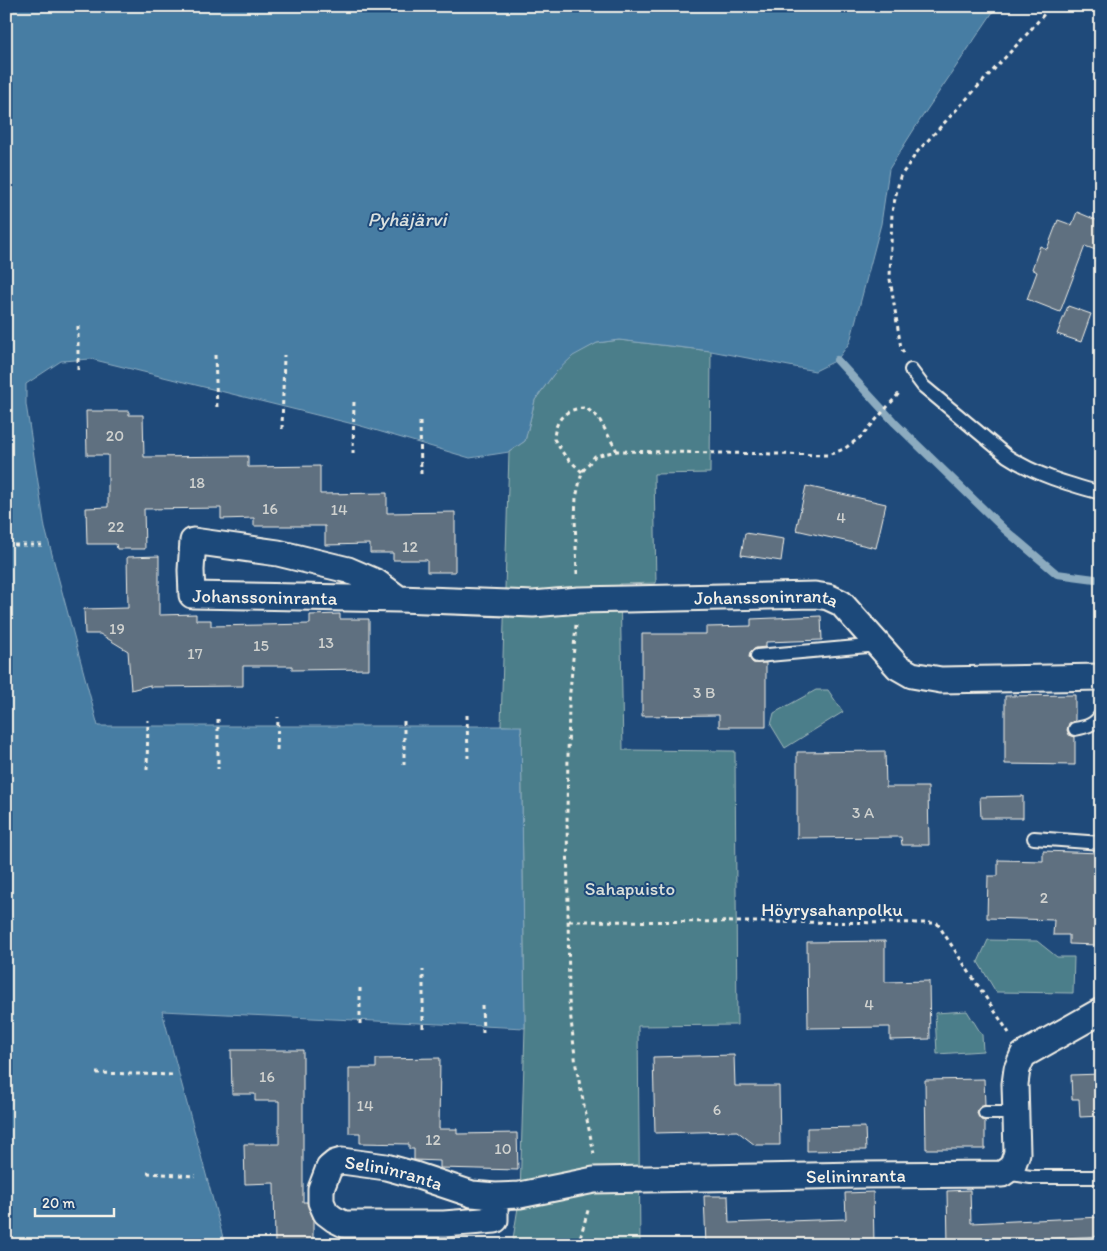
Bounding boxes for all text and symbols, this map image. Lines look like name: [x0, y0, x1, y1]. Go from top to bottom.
water label: Pyhäjärvi: [368, 207, 448, 231]
house number: 20: [106, 426, 124, 445]
house number: 18: [189, 473, 205, 492]
house number: 16: [262, 499, 278, 518]
house number: 14: [330, 500, 348, 519]
house number: 4: [836, 508, 846, 527]
house number: 22: [108, 517, 125, 536]
house number: 12: [402, 537, 419, 556]
street label: Johanssoninranta: [694, 583, 843, 612]
street label: Johanssoninranta: [192, 584, 338, 609]
house number: 19: [109, 619, 125, 638]
house number: 13: [318, 633, 334, 652]
house number: 15: [253, 636, 269, 655]
house number: 17: [187, 644, 203, 663]
house number: 3 B: [693, 683, 715, 702]
house number: 3 A: [852, 803, 874, 822]
park label: Sahapuisto: [585, 877, 675, 900]
house number: 2: [1040, 888, 1049, 907]
street label: Höyrysahanpolku: [761, 898, 903, 921]
house number: 4: [864, 995, 874, 1014]
house number: 16: [259, 1067, 275, 1086]
house number: 14: [356, 1096, 374, 1115]
house number: 6: [713, 1100, 721, 1119]
house number: 12: [425, 1130, 442, 1149]
house number: 10: [494, 1139, 512, 1158]
street label: Selininranta: [343, 1150, 446, 1195]
street label: Selininranta: [806, 1163, 906, 1188]
scale bar: [35, 1186, 114, 1218]
text: 20 m: [42, 1194, 76, 1212]

